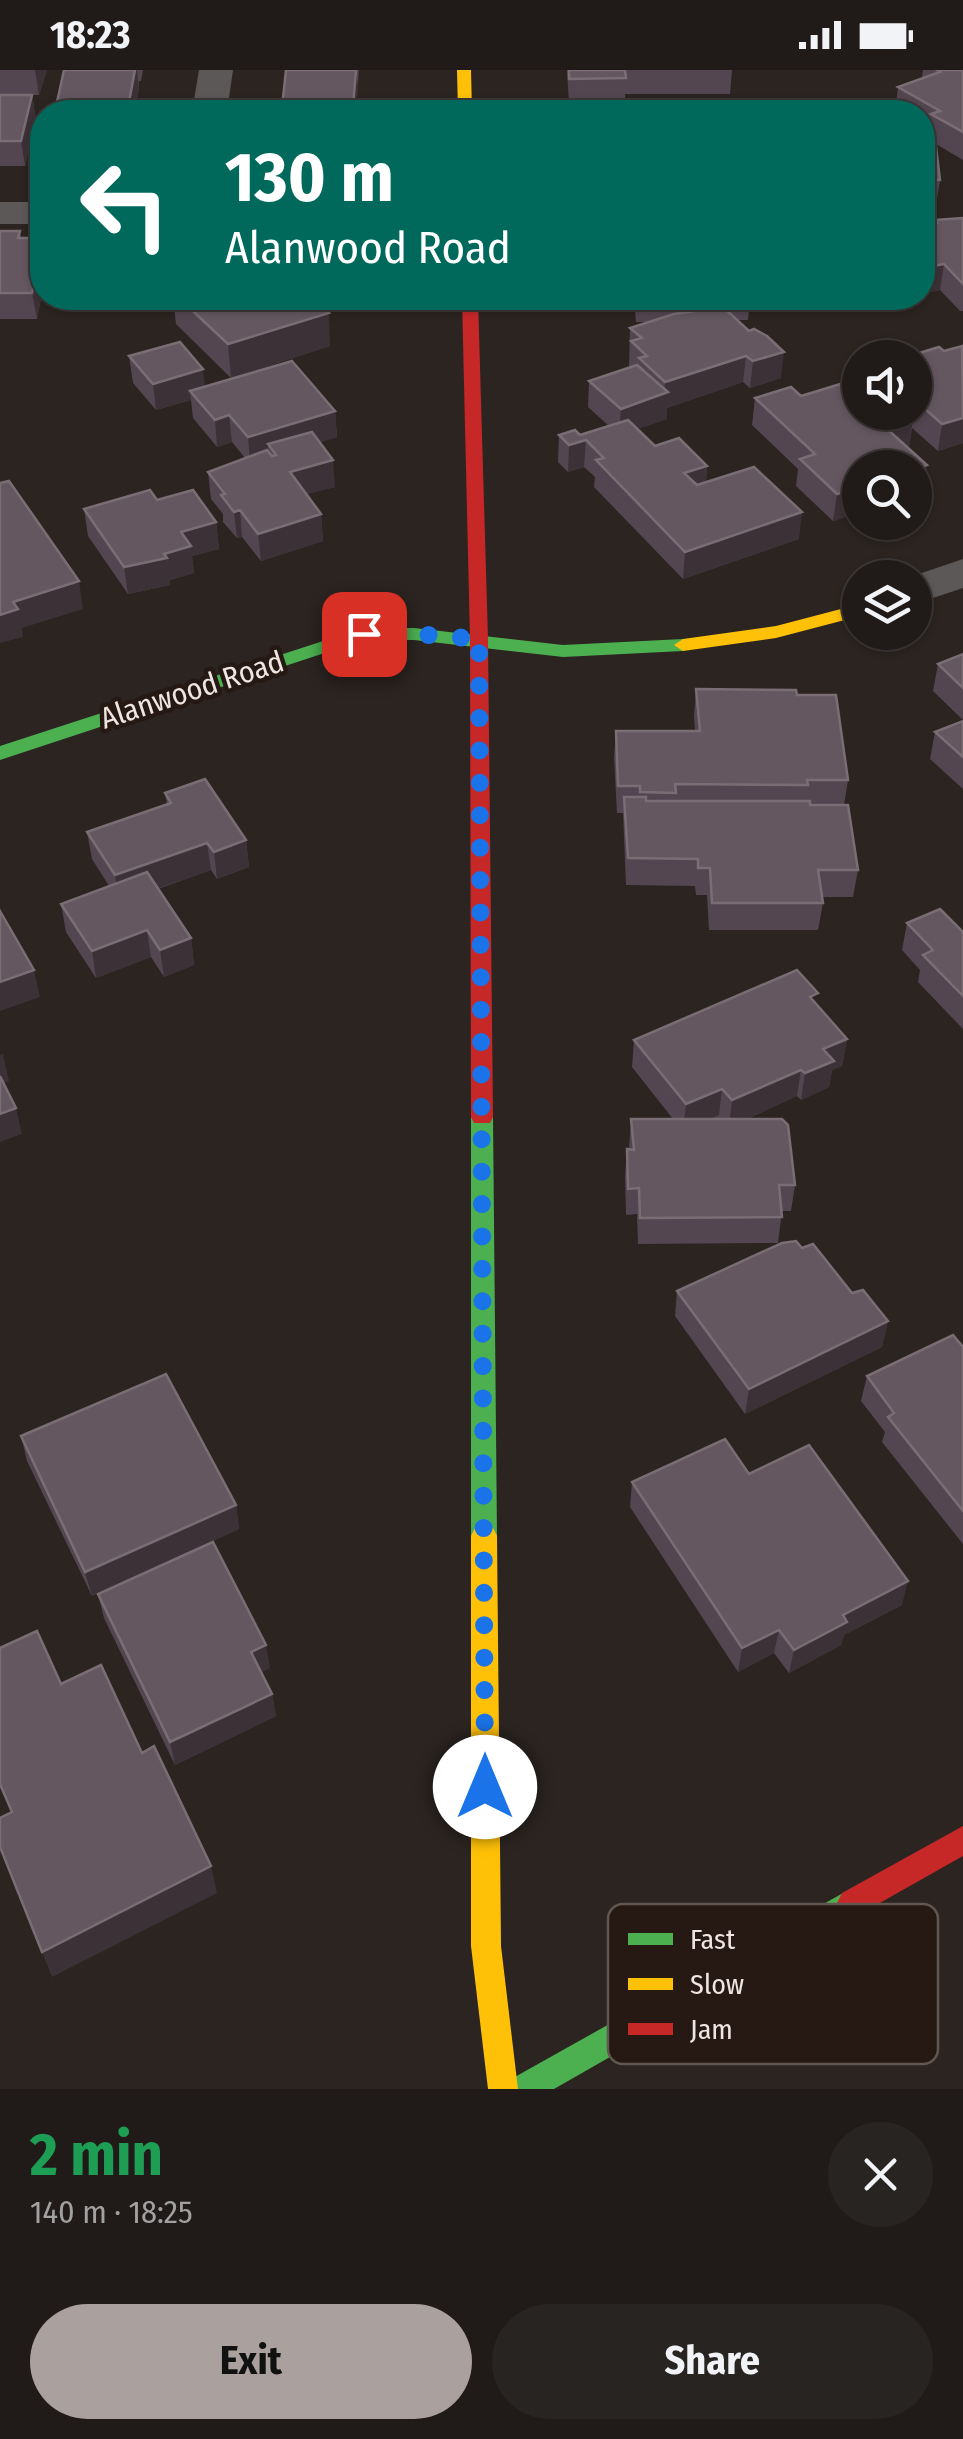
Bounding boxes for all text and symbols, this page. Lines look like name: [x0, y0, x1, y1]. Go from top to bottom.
text: 18:23: [50, 12, 130, 58]
text: 130 m: [225, 136, 394, 220]
icon: left: [60, 140, 190, 270]
text: Alanwood Road: [225, 221, 511, 275]
map controls: [842, 340, 932, 650]
button: sound: [842, 340, 932, 430]
button: search: [842, 450, 932, 540]
button: layers: [842, 560, 932, 650]
pin: [322, 592, 407, 677]
icon: arrive: [337, 607, 392, 662]
street label: Alanwood Road: [96, 643, 288, 737]
position arrow: [433, 1735, 537, 1839]
legend: [608, 1904, 938, 2064]
text: Fast: [690, 1923, 736, 1956]
text: Slow: [690, 1968, 744, 2001]
text: Jam: [690, 2013, 733, 2046]
text: 2 min: [30, 2119, 163, 2191]
button: close: [828, 2122, 933, 2227]
text: 140 m · 18:25: [30, 2193, 193, 2231]
button: Exit: [30, 2304, 472, 2419]
button: Share: [492, 2304, 933, 2419]

